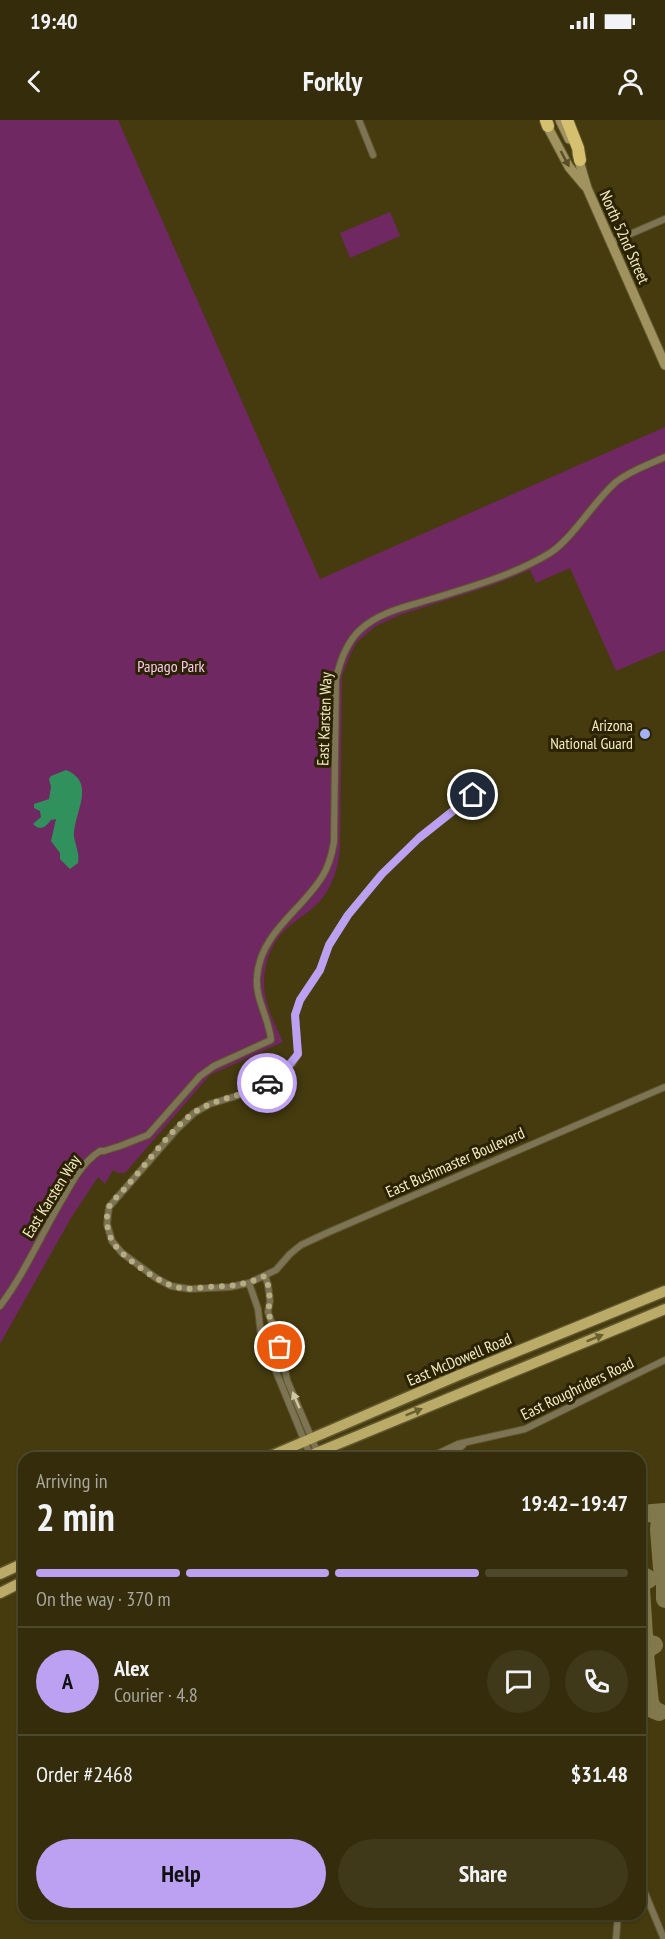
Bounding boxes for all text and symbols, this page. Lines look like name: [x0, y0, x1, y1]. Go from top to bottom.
text: 19:40: [30, 7, 78, 35]
text: Forkly: [303, 64, 362, 98]
icon: back: [18, 65, 51, 98]
icon: person: [614, 65, 647, 98]
one-way arrow: [560, 150, 569, 167]
street label: North 52nd Street: [596, 187, 655, 287]
park label: Papago Park: [137, 656, 206, 676]
street label: East Karsten Way: [312, 672, 336, 766]
place label: Arizona National Guard: [550, 715, 633, 753]
marker: Arizona National Guard: [638, 727, 652, 741]
pin: [447, 769, 498, 820]
icon: home: [456, 778, 489, 811]
courier: [237, 1053, 297, 1113]
icon: car: [251, 1067, 284, 1100]
street label: East Bushmaster Boulevard: [383, 1122, 527, 1202]
street label: East Karsten Way: [18, 1151, 84, 1241]
pin: [254, 1321, 305, 1372]
street label: East McDowell Road: [404, 1328, 514, 1390]
icon: bag: [263, 1330, 296, 1363]
one-way arrow: [586, 1332, 604, 1342]
street label: East Roughriders Road: [517, 1352, 637, 1424]
one-way arrow: [291, 1391, 301, 1409]
one-way arrow: [406, 1407, 424, 1417]
text: Arriving in: [36, 1468, 108, 1494]
text: 19:42–19:47: [521, 1489, 628, 1517]
text: 2 min: [36, 1491, 115, 1542]
text: On the way · 370 m: [36, 1586, 171, 1612]
button: chat: [487, 1650, 550, 1713]
button: phone: [565, 1650, 628, 1713]
text: Alex: [114, 1654, 149, 1682]
text: A: [62, 1667, 73, 1695]
text: Courier · 4.8: [114, 1682, 198, 1708]
text: Order #2468: [36, 1760, 133, 1788]
text: $31.48: [571, 1760, 628, 1788]
button: Help: [36, 1839, 326, 1908]
button: Share: [338, 1839, 628, 1908]

